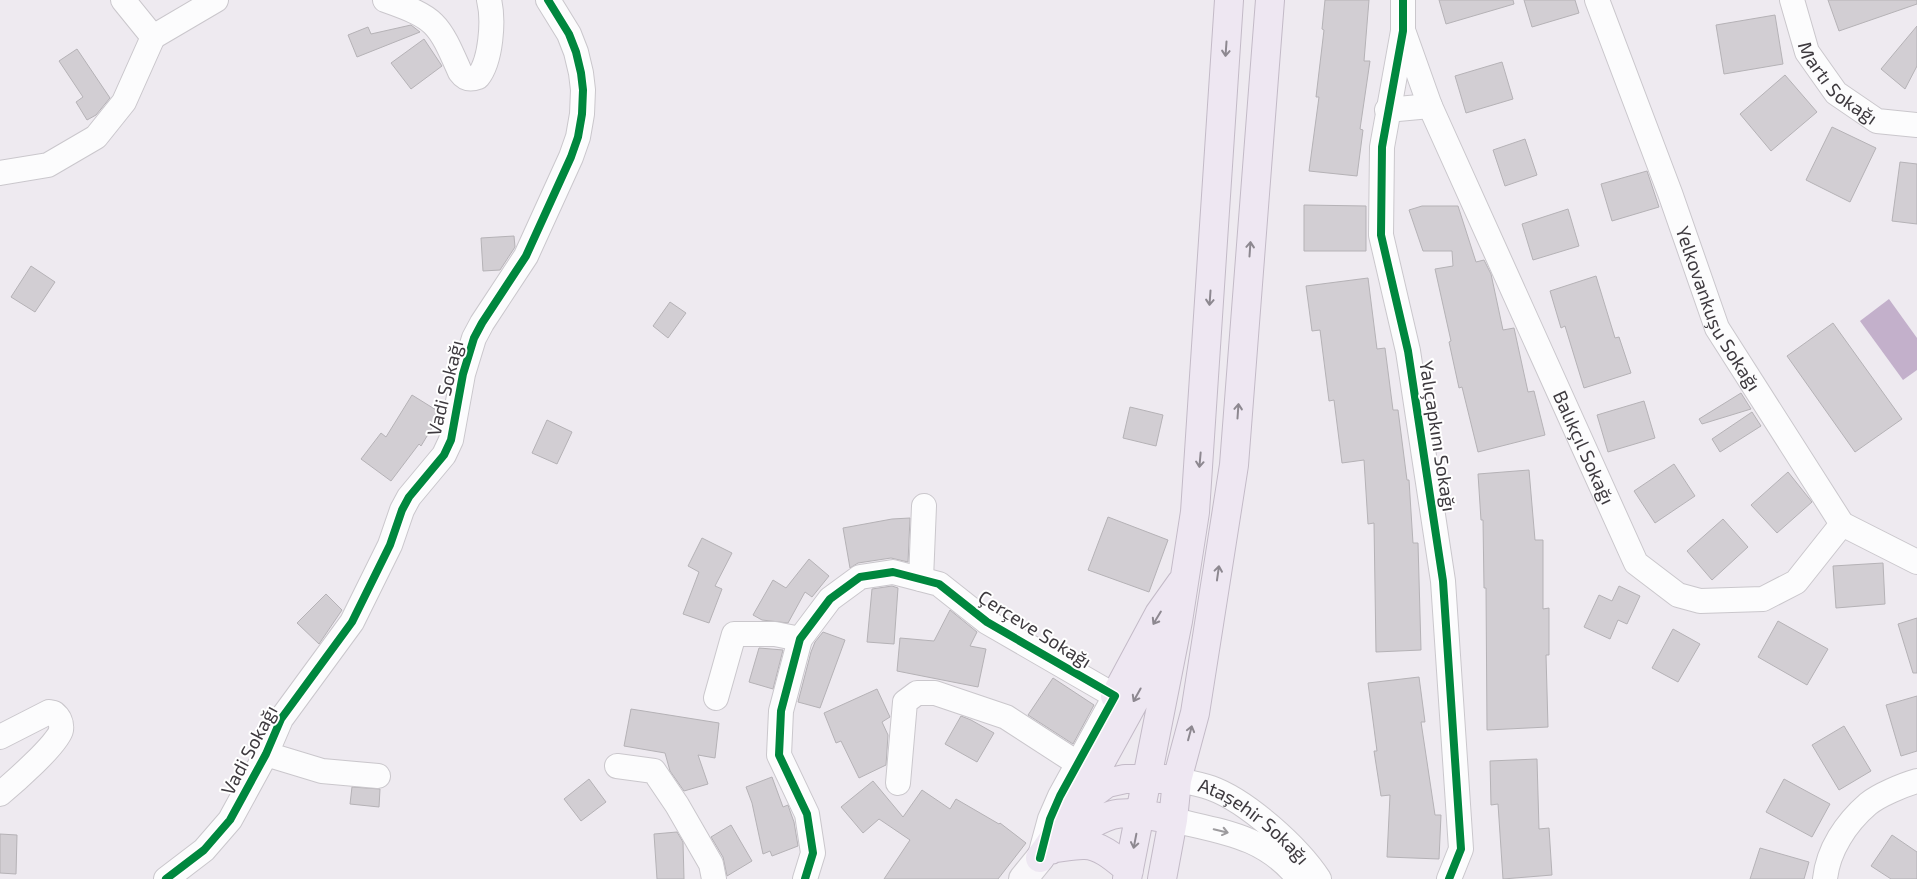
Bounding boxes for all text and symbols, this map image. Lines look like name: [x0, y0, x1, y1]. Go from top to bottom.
street label: Martı Sokağı: [1794, 39, 1882, 129]
one-way arrow: [1222, 40, 1231, 56]
street label: Yelkovankuşu Sokağı: [1671, 223, 1766, 395]
one-way arrow: [1246, 242, 1255, 258]
one-way arrow: [1206, 290, 1215, 306]
street label: Vadi Sokağı: [421, 337, 468, 438]
street label: Yalıçapkını Sokağı: [1414, 359, 1462, 513]
street label: Balıkçıl Sokağı: [1549, 387, 1620, 508]
one-way arrow: [1233, 404, 1242, 420]
one-way arrow: [1195, 452, 1204, 468]
one-way arrow: [1213, 565, 1223, 581]
street label: Çerçeve Sokağı: [974, 585, 1096, 673]
one-way arrow: [1151, 611, 1161, 625]
one-way arrow: [1132, 687, 1142, 701]
street label: Vadi Sokağı: [215, 701, 282, 799]
one-way arrow: [1186, 725, 1195, 741]
street label: Ataşehir Sokağı: [1196, 773, 1315, 869]
one-way arrow: [1212, 827, 1228, 836]
one-way arrow: [1130, 832, 1139, 848]

